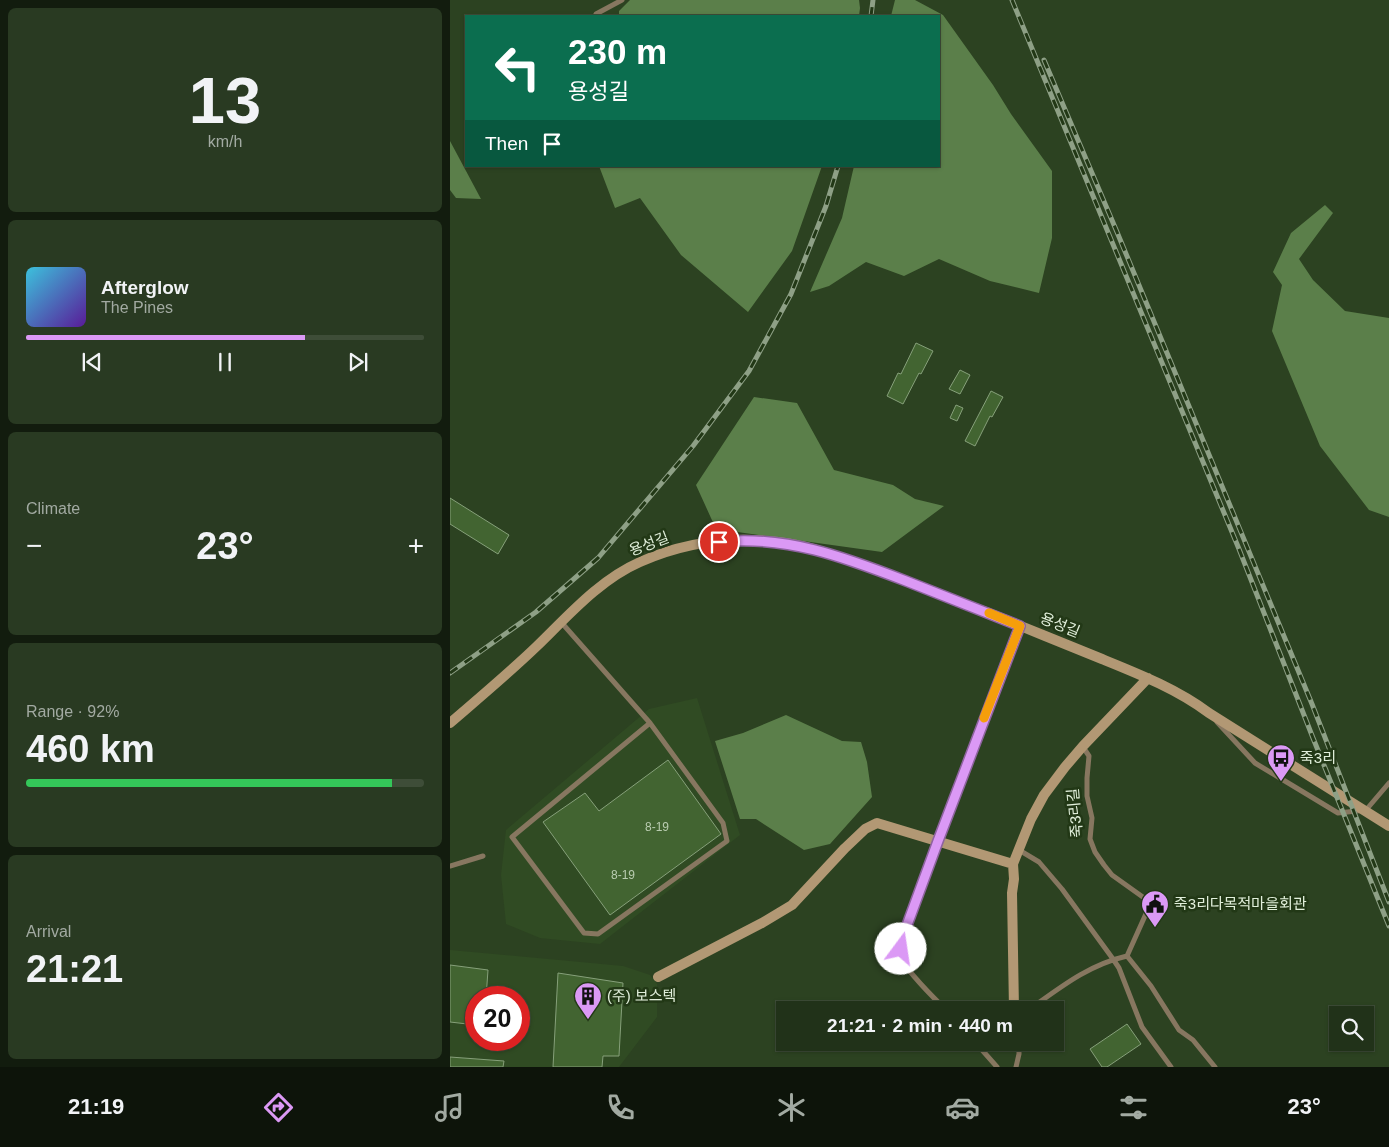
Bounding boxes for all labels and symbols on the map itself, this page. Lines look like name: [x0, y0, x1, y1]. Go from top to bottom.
pin: [698, 521, 740, 563]
street label: 용성길: [626, 528, 671, 559]
street label: 용성길: [1038, 609, 1083, 640]
bus stop icon: 죽3리: [1266, 743, 1296, 782]
place label: 죽3리: [1300, 749, 1336, 766]
street label: 죽3리길: [1064, 788, 1085, 839]
house number: 8-19: [645, 820, 669, 834]
house number: 8-19: [611, 868, 635, 882]
public building icon: 죽3리다목적마을회관: [1140, 889, 1170, 928]
place label: 죽3리다목적마을회관: [1174, 895, 1307, 912]
position arrow: [874, 922, 926, 974]
building icon: (주) 보스텍: [573, 981, 603, 1020]
speed limit sign: 20: [465, 986, 530, 1051]
place label: (주) 보스텍: [607, 987, 676, 1004]

